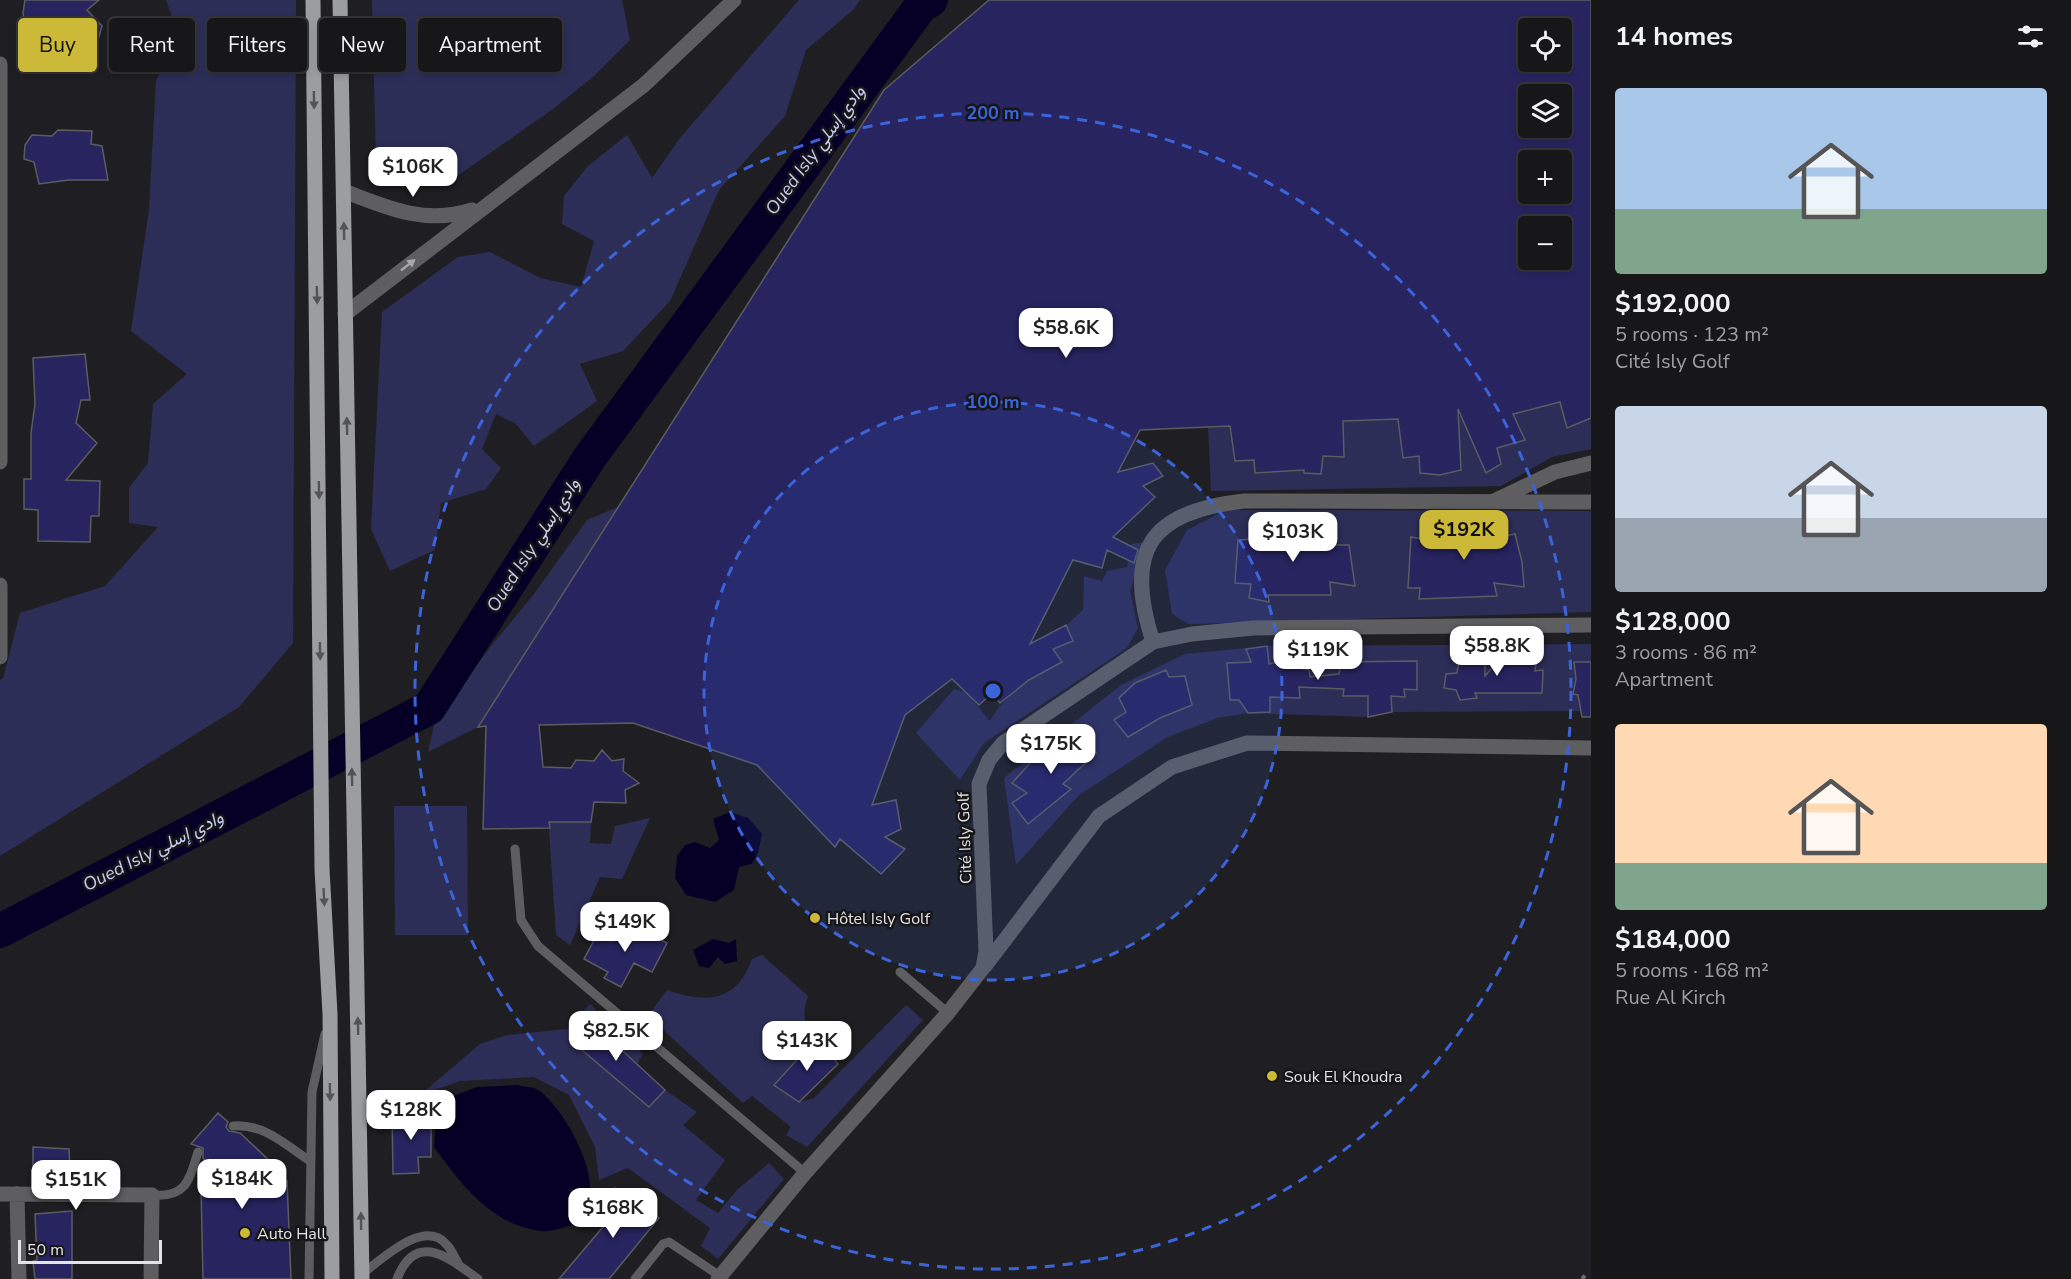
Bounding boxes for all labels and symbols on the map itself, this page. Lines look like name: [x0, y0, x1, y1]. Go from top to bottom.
water label: Oued Isly وادي إسلي: [760, 80, 873, 221]
one-way arrow: [309, 91, 319, 110]
text: 200 m: [966, 101, 1020, 125]
pin: $106K: [371, 147, 455, 198]
one-way arrow: [339, 222, 349, 241]
one-way arrow: [400, 259, 416, 272]
one-way arrow: [312, 286, 322, 305]
pin: $58.6K: [1017, 308, 1115, 359]
text: 100 m: [966, 390, 1020, 414]
one-way arrow: [342, 417, 352, 436]
water label: Oued Isly وادي إسلي: [481, 474, 588, 618]
one-way arrow: [314, 481, 323, 500]
pin: $192K: [1422, 510, 1506, 561]
pin: $103K: [1251, 512, 1335, 563]
pin: $58.8K: [1448, 626, 1546, 677]
pin: $119K: [1276, 630, 1360, 681]
one-way arrow: [315, 642, 325, 661]
centre of rings: [983, 681, 1003, 701]
pin: $175K: [1009, 724, 1093, 775]
one-way arrow: [348, 767, 357, 786]
street label: Cité Isly Golf: [952, 791, 978, 884]
water label: Oued Isly وادي إسلي: [79, 805, 229, 899]
one-way arrow: [319, 888, 328, 907]
pin: $149K: [583, 902, 667, 953]
place label: Hôtel Isly Golf: [827, 908, 931, 930]
marker: Hôtel Isly Golf: [808, 911, 822, 925]
pin: $82.5K: [567, 1011, 665, 1062]
one-way arrow: [353, 1016, 363, 1035]
pin: $143K: [765, 1021, 849, 1072]
place label: Souk El Khoudra: [1284, 1066, 1402, 1088]
marker: Souk El Khoudra: [1265, 1069, 1279, 1083]
one-way arrow: [325, 1082, 335, 1101]
pin: $128K: [369, 1090, 453, 1141]
pin: $184K: [200, 1159, 284, 1210]
pin: $151K: [34, 1160, 118, 1211]
pin: $168K: [571, 1188, 655, 1239]
one-way arrow: [357, 1211, 366, 1230]
place label: Auto Hall: [257, 1223, 327, 1245]
marker: Auto Hall: [238, 1226, 252, 1240]
scale bar: [18, 1237, 162, 1264]

